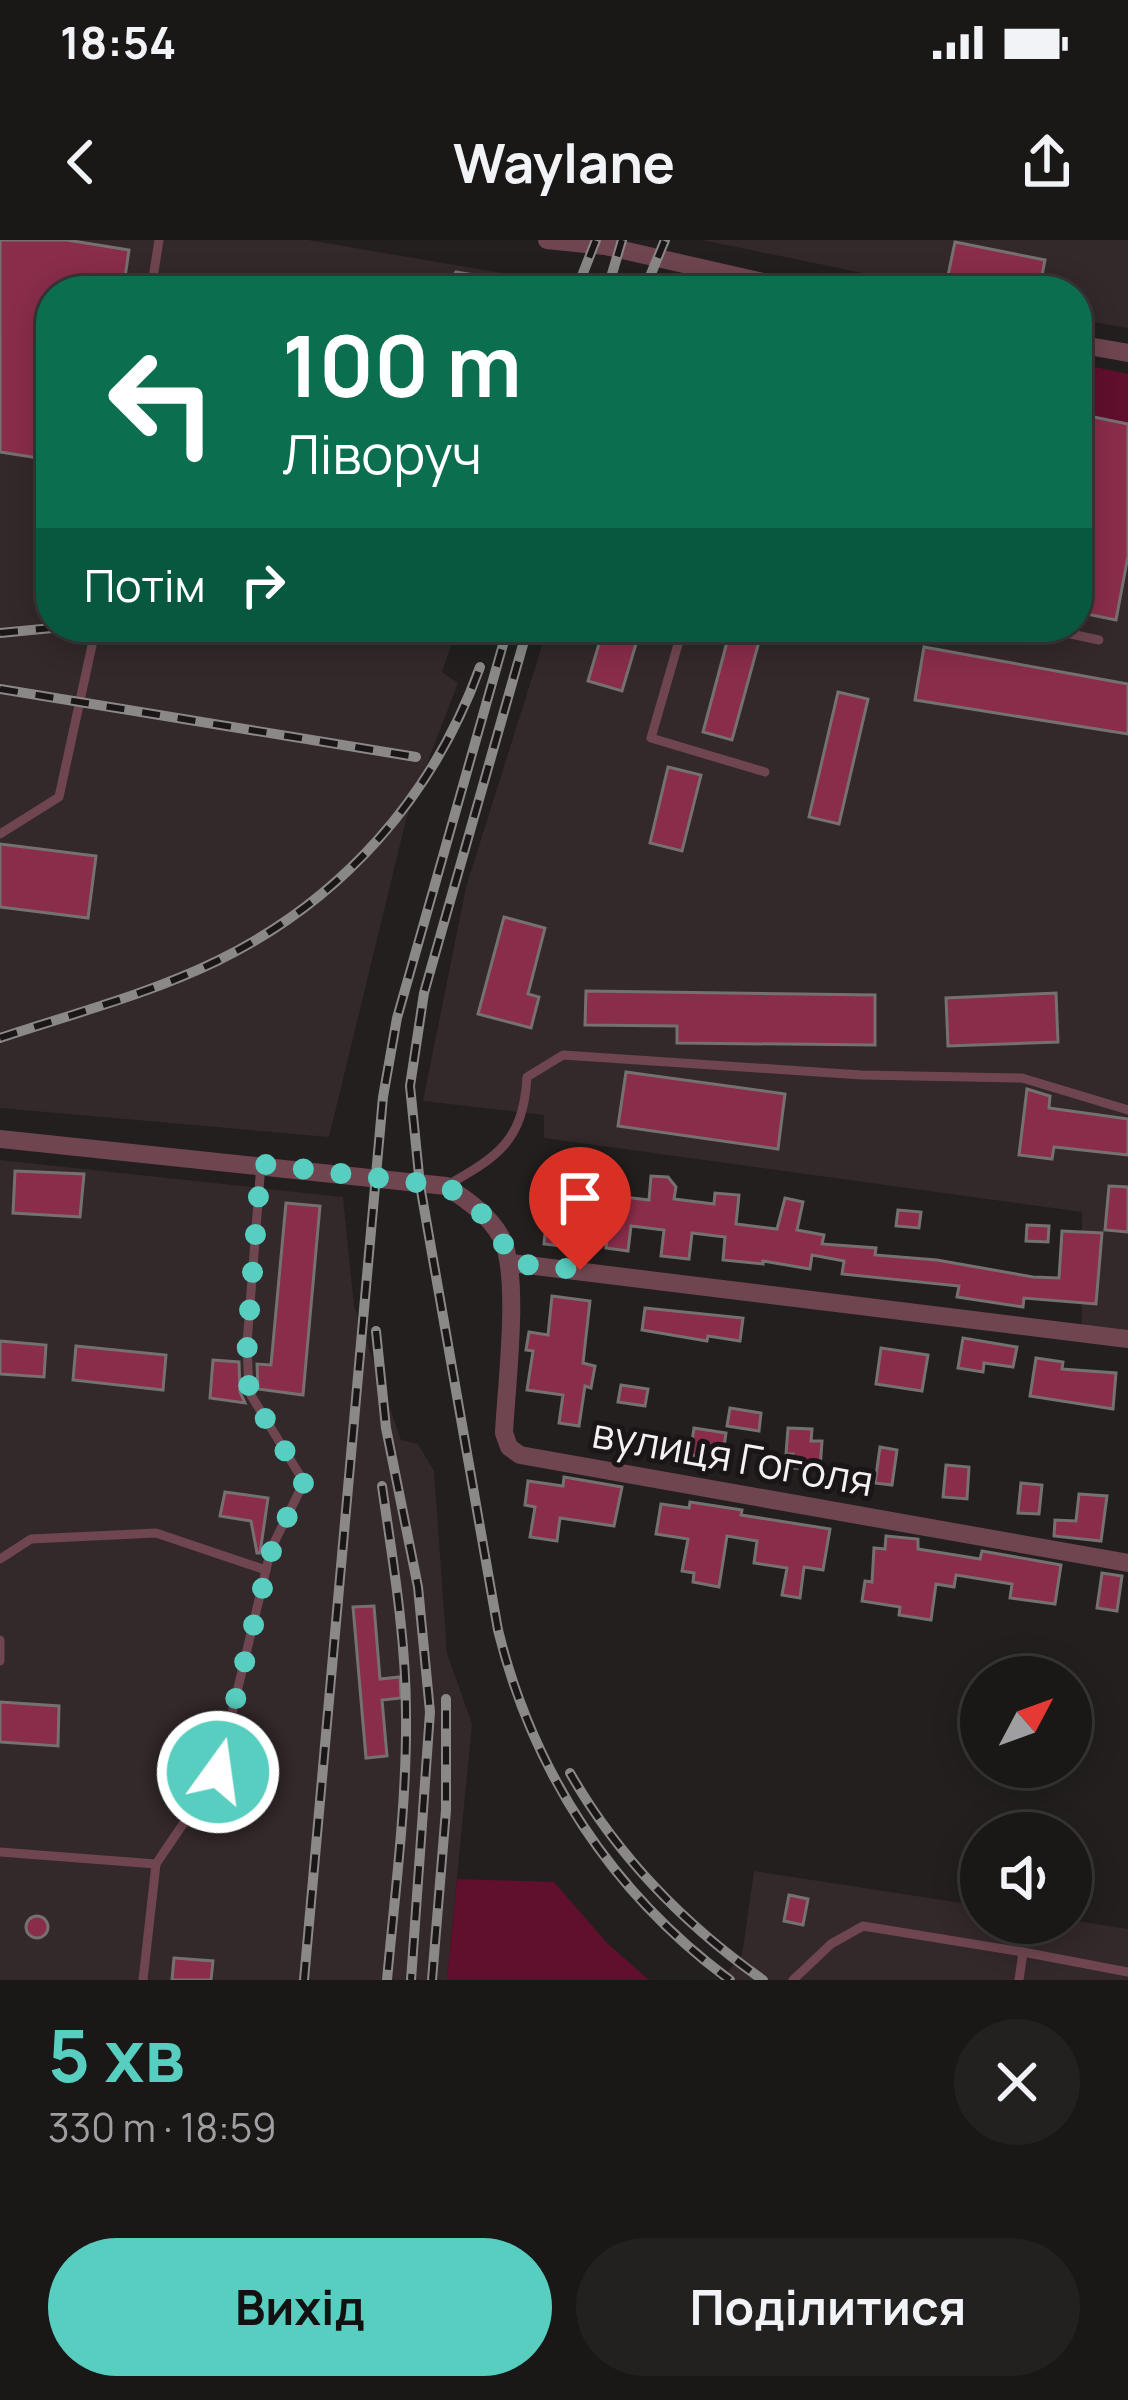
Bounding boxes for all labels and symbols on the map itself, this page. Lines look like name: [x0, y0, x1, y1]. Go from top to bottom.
pin: [529, 1147, 631, 1270]
street label: вулиця Гоголя: [588, 1403, 878, 1509]
north arrow: [960, 1656, 1092, 1788]
position arrow: [155, 1709, 281, 1835]

